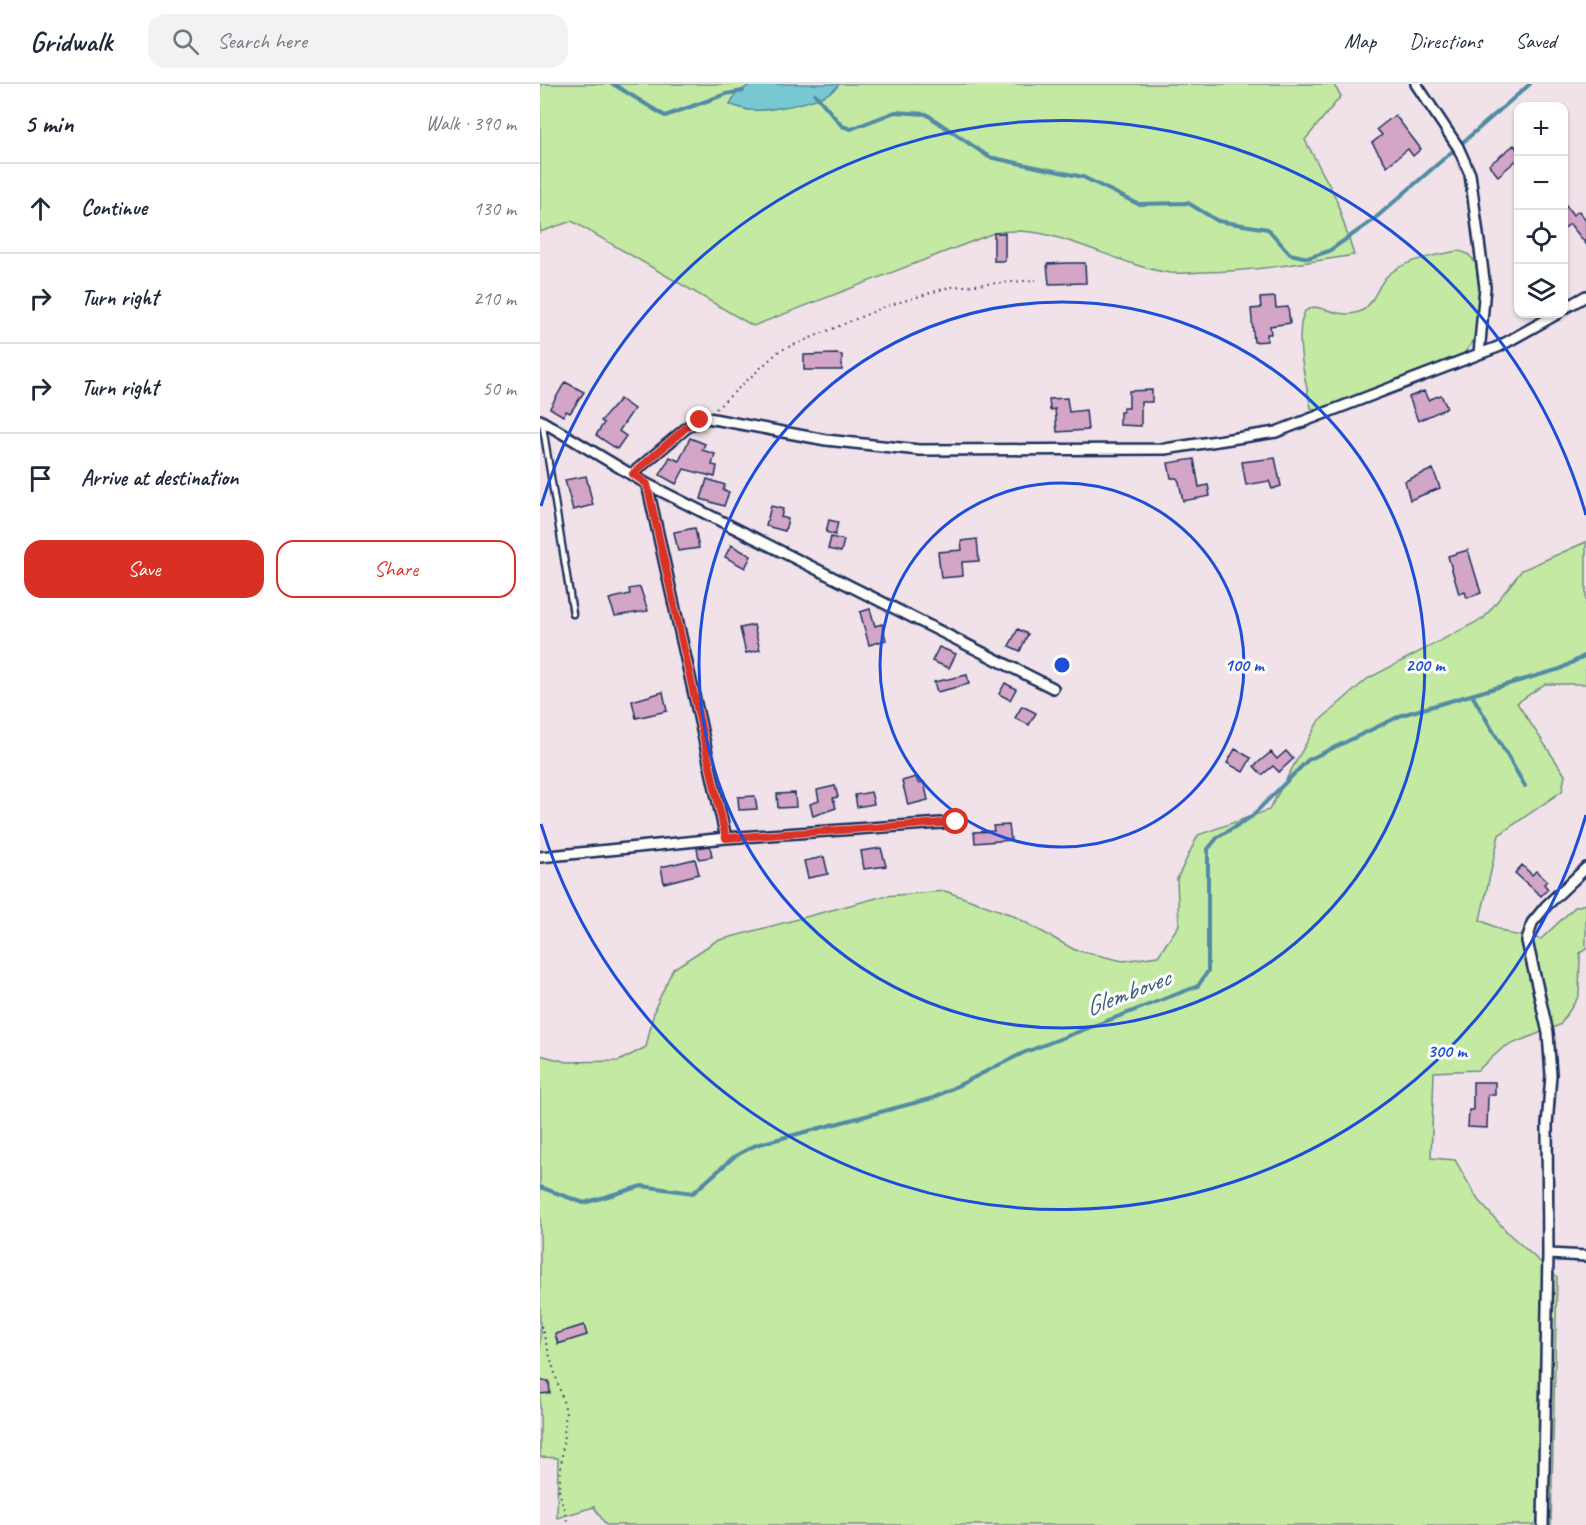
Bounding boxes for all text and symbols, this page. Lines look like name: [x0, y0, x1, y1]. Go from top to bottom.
search box: [148, 14, 568, 68]
text: Gridwalk: [30, 24, 112, 59]
icon: search: [169, 25, 202, 58]
text: Search here: [217, 27, 307, 55]
text: Map: [1344, 28, 1376, 54]
text: Directions: [1409, 28, 1482, 54]
text: Saved: [1515, 28, 1556, 54]
map controls: [1514, 102, 1568, 318]
button: +: [1514, 102, 1568, 156]
text: 5 min: [24, 107, 73, 140]
text: Walk · 390 m: [426, 111, 516, 136]
button: −: [1514, 156, 1568, 210]
icon: ahead: [24, 192, 57, 225]
text: Continue: [81, 194, 147, 222]
text: 130 m: [473, 196, 516, 221]
button: locate: [1514, 210, 1568, 264]
button: layers: [1514, 264, 1568, 318]
icon: right: [24, 282, 57, 315]
text: Turn right: [81, 284, 158, 312]
text: 210 m: [473, 286, 516, 311]
icon: right: [24, 372, 57, 405]
text: Turn right: [81, 374, 158, 402]
text: 50 m: [482, 376, 516, 401]
route end: [686, 406, 712, 432]
icon: arrive: [24, 462, 57, 495]
text: Arrive at destination: [81, 464, 238, 492]
button: Save: [24, 540, 264, 598]
button: Share: [276, 540, 516, 598]
text: 100 m: [1225, 654, 1265, 676]
text: 200 m: [1406, 654, 1446, 676]
centre of rings: [1052, 655, 1072, 675]
route start: [942, 808, 968, 834]
water label: Glembovec: [1080, 960, 1177, 1024]
text: 300 m: [1428, 1040, 1468, 1062]

